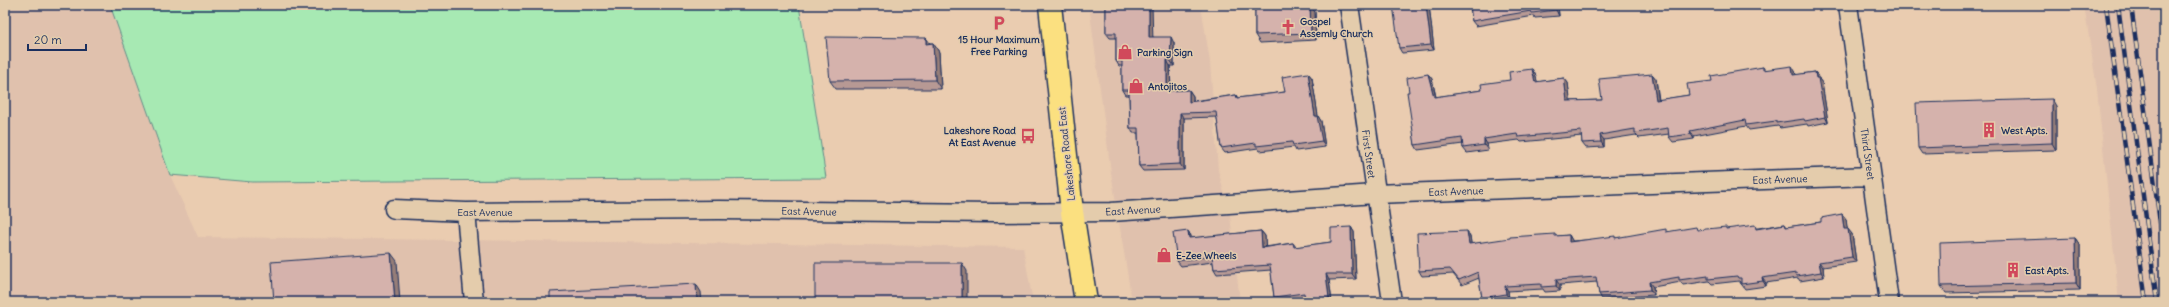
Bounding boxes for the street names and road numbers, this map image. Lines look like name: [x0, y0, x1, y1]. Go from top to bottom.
street label: Lakeshore Road East: [1055, 106, 1078, 201]
street label: Third Street: [1857, 127, 1878, 181]
street label: First Street: [1359, 129, 1378, 180]
street label: East Avenue: [1752, 172, 1808, 187]
street label: East Avenue: [1428, 184, 1484, 199]
street label: East Avenue: [1105, 203, 1161, 218]
street label: East Avenue: [781, 205, 837, 218]
street label: East Avenue: [457, 206, 513, 219]

